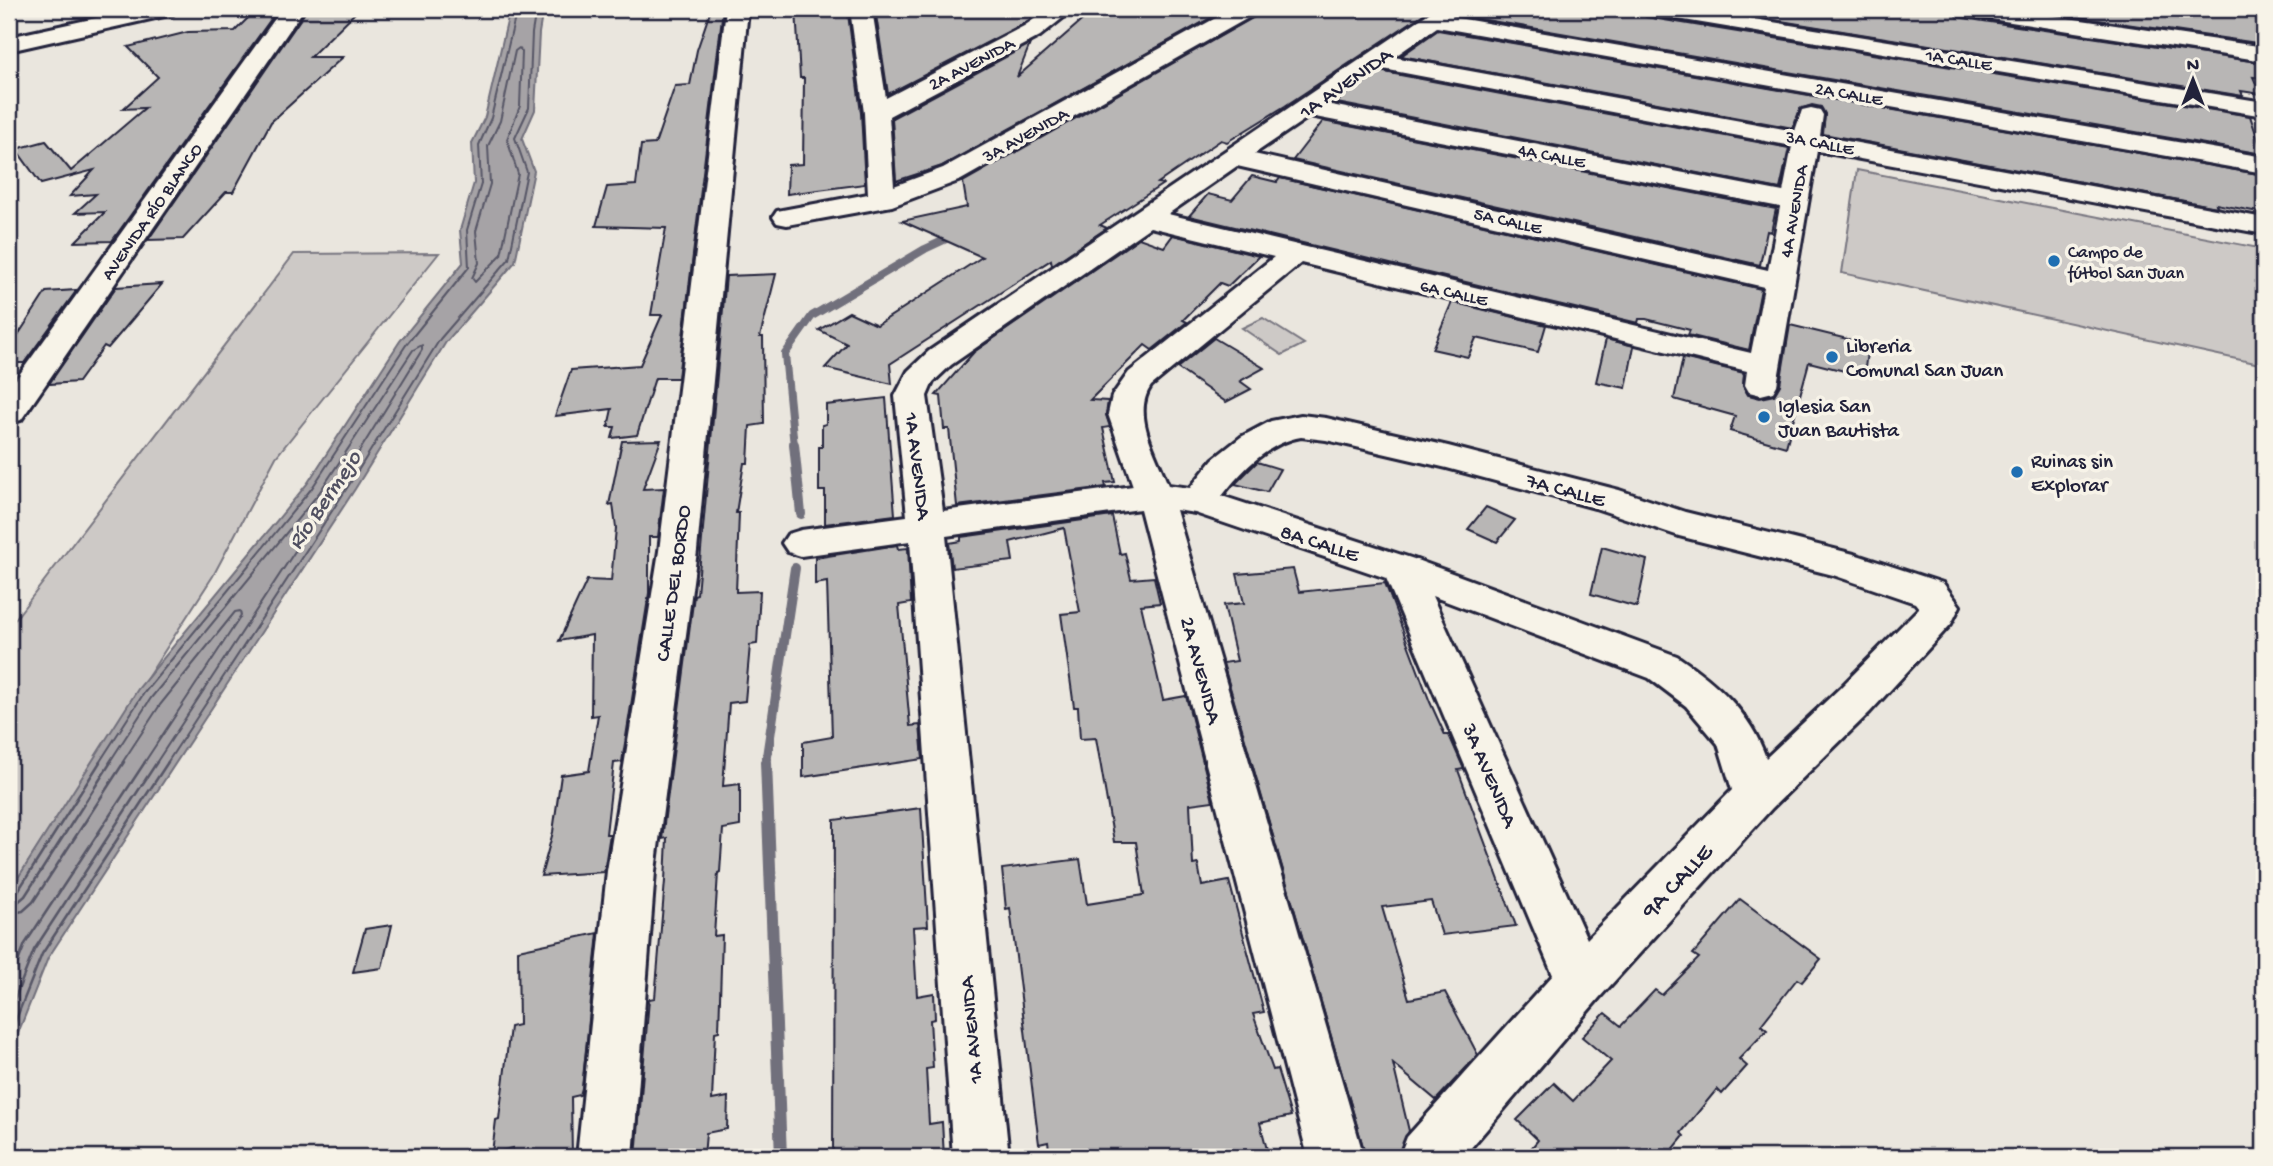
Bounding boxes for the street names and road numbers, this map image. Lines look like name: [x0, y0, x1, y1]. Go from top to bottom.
street label: 2A AVENIDA: [926, 33, 1020, 97]
street label: 1A AVENIDA: [1295, 43, 1400, 127]
street label: 1A CALLE: [1923, 46, 1994, 77]
street label: 2A CALLE: [1813, 79, 1885, 112]
street label: 3A AVENIDA: [979, 103, 1074, 169]
street label: 3A CALLE: [1783, 127, 1856, 161]
street label: AVENIDA RÍO BLANCO: [98, 140, 208, 285]
street label: 4A CALLE: [1516, 141, 1588, 174]
street label: 4A AVENIDA: [1777, 162, 1814, 259]
street label: 5A CALLE: [1471, 204, 1544, 241]
street label: 6A CALLE: [1418, 276, 1490, 313]
street label: 1A AVENIDA: [896, 410, 935, 523]
street label: 7A CALLE: [1522, 470, 1608, 515]
street label: CALLE DEL BORDO: [652, 503, 699, 663]
street label: 8A CALLE: [1276, 521, 1362, 570]
street label: 2A AVENIDA: [1172, 615, 1225, 729]
street label: 3A AVENIDA: [1454, 720, 1521, 833]
street label: 9A CALLE: [1636, 838, 1721, 926]
street label: 1A AVENIDA: [956, 973, 991, 1085]

